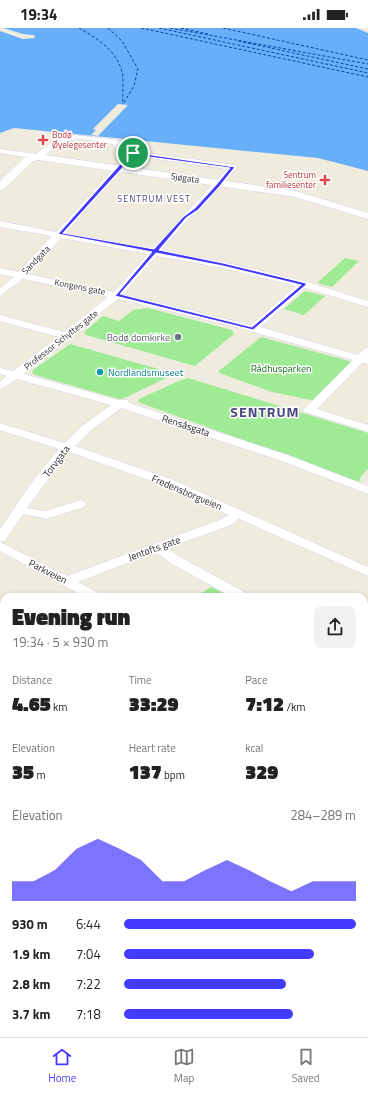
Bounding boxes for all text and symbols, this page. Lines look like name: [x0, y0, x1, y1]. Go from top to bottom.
text: 19:34: [20, 3, 57, 26]
place label: Bodø Øyelegesenter: [52, 128, 107, 151]
marker: Bodø Øyelegesenter: [37, 134, 49, 146]
pin: [116, 136, 150, 170]
icon: arrive: [122, 142, 144, 164]
place label: Sentrum familiesenter: [266, 168, 316, 191]
street label: Sjøgata: [170, 169, 201, 186]
marker: Sentrum familiesenter: [319, 174, 331, 186]
district label: SENTRUM VEST: [117, 192, 191, 205]
street label: Sandgata: [19, 242, 53, 277]
street label: Kongens gate: [54, 275, 107, 298]
street label: Professor Schyttes gate: [21, 306, 101, 373]
place label: Bodø domkirke: [107, 330, 170, 345]
marker: Bodø domkirke: [173, 332, 183, 342]
park label: Rådhusparken: [251, 361, 311, 376]
place label: Nordlandsmuseet: [108, 365, 184, 380]
marker: Nordlandsmuseet: [95, 367, 105, 377]
district label: SENTRUM: [230, 401, 300, 422]
street label: Rensåsgata: [160, 411, 212, 440]
street label: Torvgata: [39, 442, 73, 480]
street label: Fredensborgveien: [149, 471, 224, 514]
street label: Jentofts gate: [126, 532, 182, 565]
street label: Parkveien: [26, 555, 70, 588]
text: Evening run: [12, 600, 130, 634]
button: share: [314, 606, 356, 648]
text: 19:34 · 5 × 930 m: [12, 632, 108, 652]
text: Distance: [12, 672, 52, 688]
text: Time: [129, 672, 152, 688]
text: Pace: [245, 672, 268, 688]
text: 4.65: [12, 688, 51, 719]
text: 33:29: [129, 688, 178, 719]
text: 7:12: [245, 688, 284, 719]
text: km: [51, 699, 68, 715]
text: /km: [284, 699, 306, 715]
text: Elevation: [12, 740, 55, 756]
text: Heart rate: [129, 740, 176, 756]
text: kcal: [245, 740, 263, 756]
text: 35: [12, 756, 34, 787]
text: 137: [129, 756, 162, 787]
text: 329: [245, 756, 278, 787]
text: m: [34, 767, 46, 783]
text: bpm: [162, 767, 185, 783]
text: Elevation: [12, 805, 63, 825]
text: 284–289 m: [290, 805, 356, 825]
text: 930 m: [12, 914, 48, 934]
text: 6:44: [76, 914, 101, 934]
text: 1.9 km: [12, 944, 50, 964]
text: 7:04: [76, 944, 101, 964]
text: 2.8 km: [12, 974, 50, 994]
text: 7:22: [76, 974, 101, 994]
text: 3.7 km: [12, 1004, 50, 1024]
text: 7:18: [76, 1004, 101, 1024]
tab: Home: [48, 1046, 76, 1086]
tab: Map: [173, 1046, 195, 1086]
tab: Saved: [292, 1046, 320, 1086]

